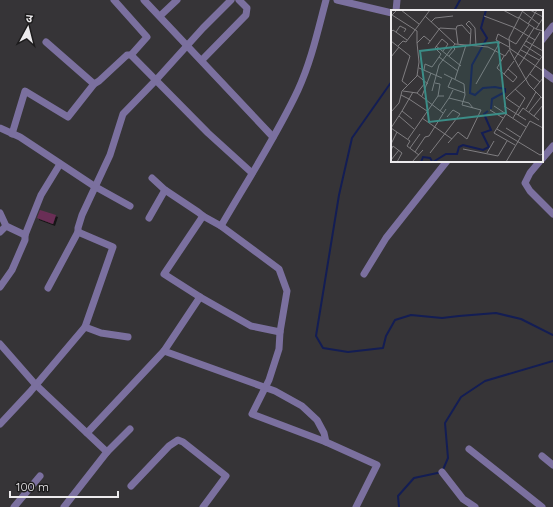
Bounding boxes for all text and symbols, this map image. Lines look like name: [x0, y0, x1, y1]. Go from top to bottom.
north arrow: [8, 8, 48, 48]
inset map: [391, 10, 543, 162]
text: उ: [25, 11, 34, 25]
scale bar: [10, 473, 118, 499]
text: 100 m: [16, 479, 49, 494]

